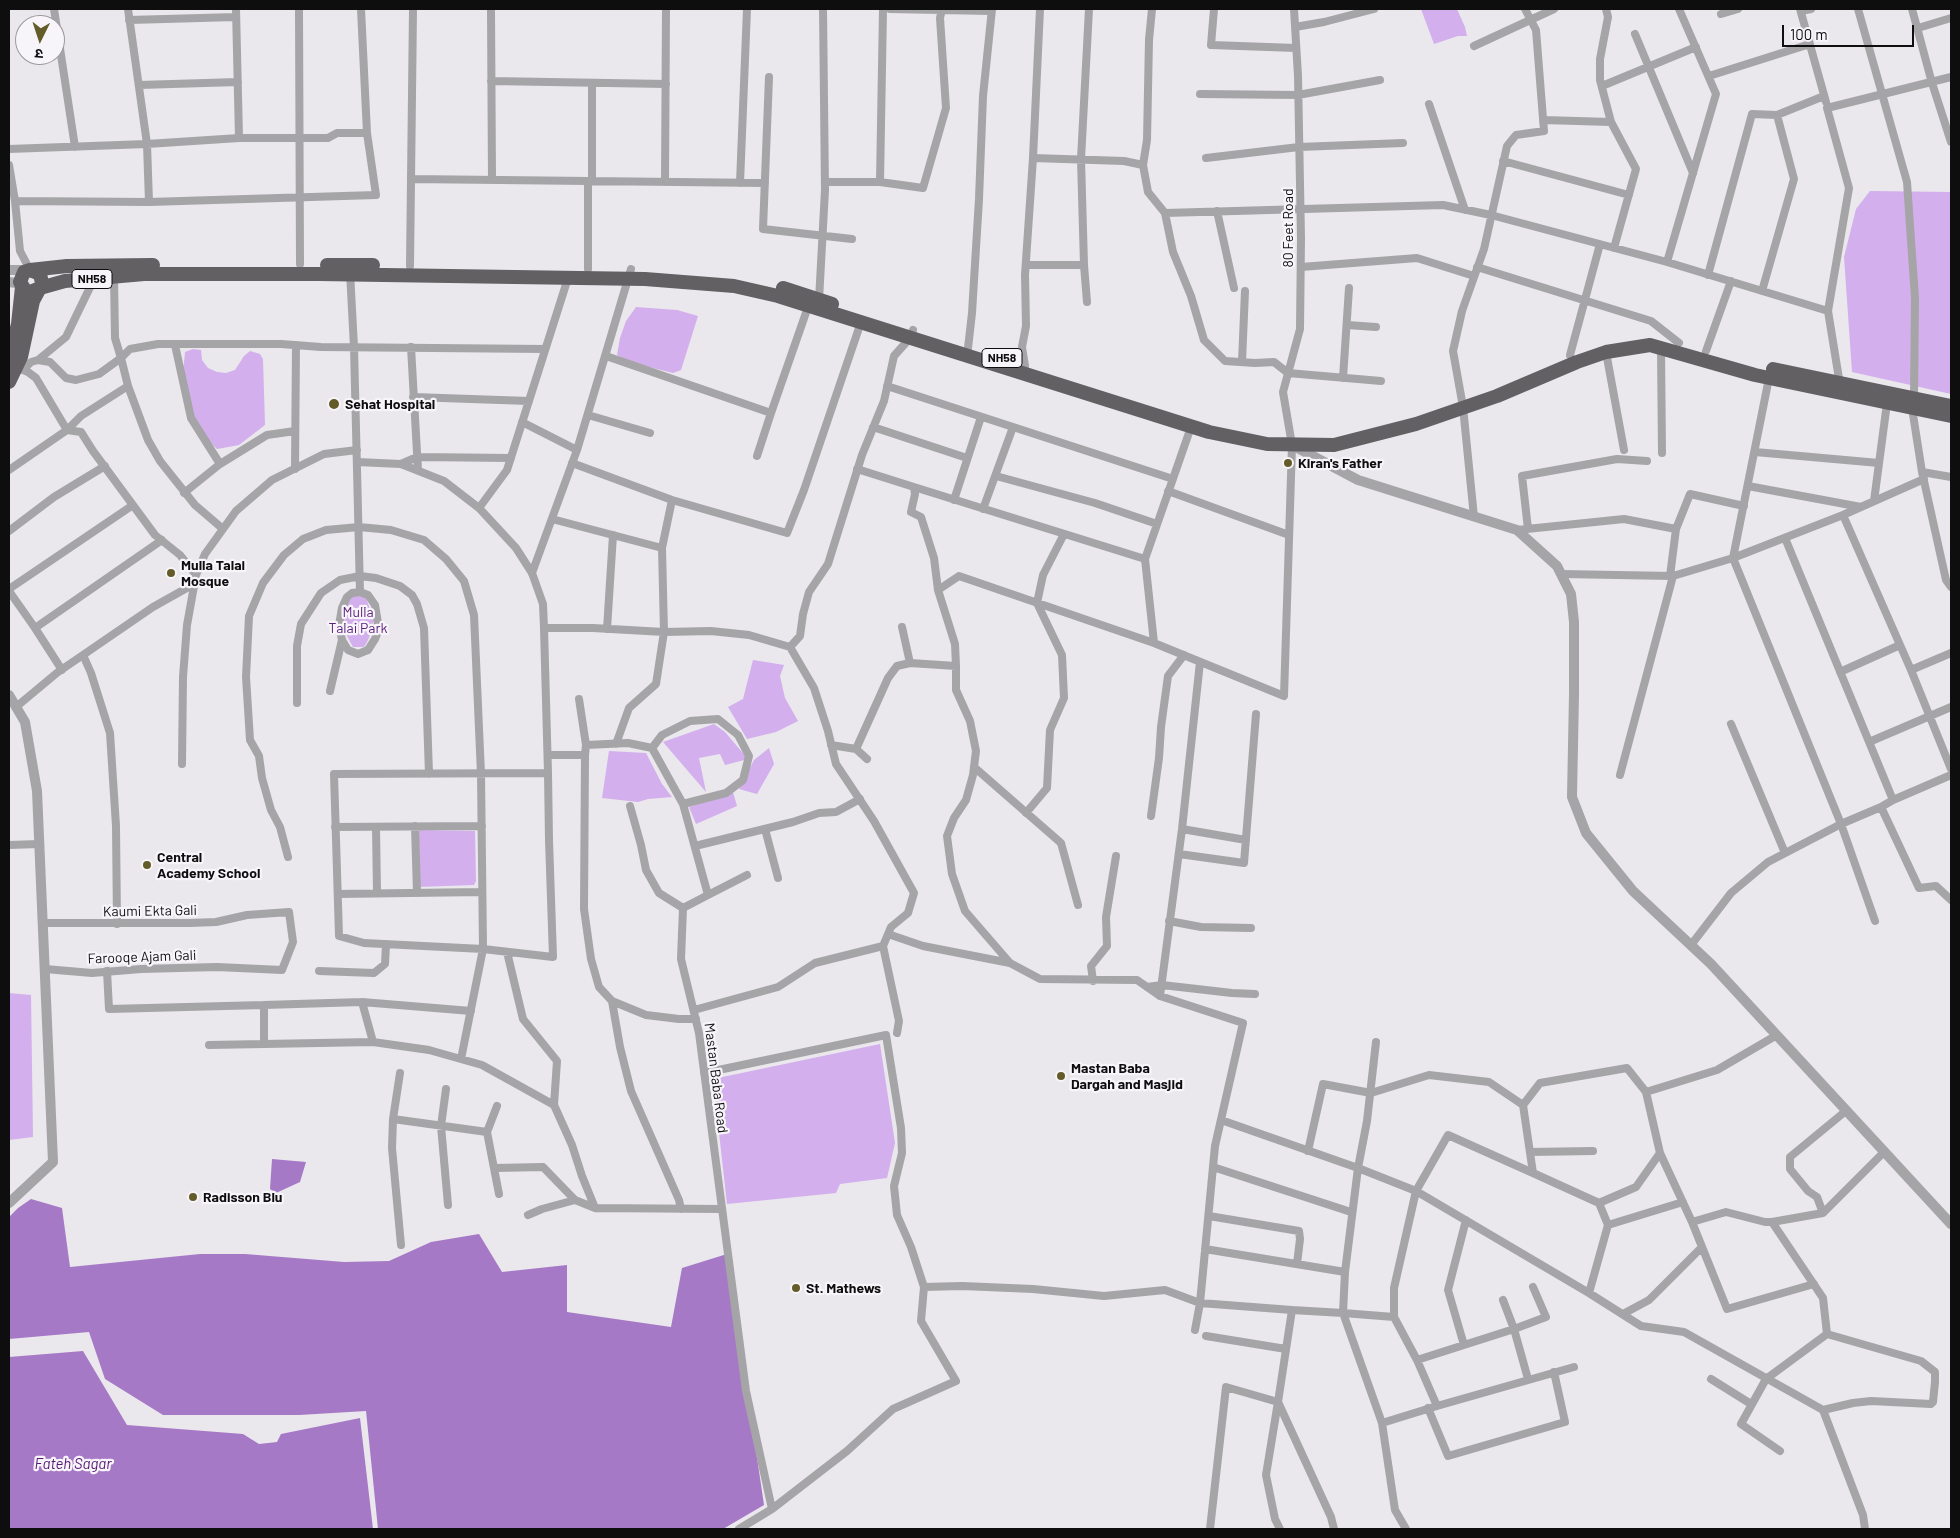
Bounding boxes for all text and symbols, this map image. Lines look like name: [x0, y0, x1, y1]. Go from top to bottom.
north arrow: [15, 15, 65, 65]
scale bar: [1785, 15, 1918, 47]
text: 100 m: [1790, 25, 1828, 43]
text: उ: [34, 46, 44, 63]
street label: 80 Feet Road: [1280, 188, 1296, 268]
road number: NH58: [72, 270, 112, 288]
road number: NH58: [982, 348, 1022, 368]
place label: Sehat Hospital: [345, 396, 435, 412]
marker: Sehat Hospital: [327, 397, 341, 411]
place label: Kiran's Father: [1298, 455, 1382, 471]
marker: Kiran's Father: [1282, 457, 1294, 469]
place label: Mulla Talai Mosque: [181, 557, 245, 590]
marker: Mulla Talai Mosque: [165, 567, 177, 579]
park label: Mulla Talai Park: [328, 604, 388, 636]
place label: Central Academy School: [157, 849, 260, 882]
marker: Central Academy School: [141, 859, 153, 871]
street label: Kaumi Ekta Gali: [103, 902, 197, 920]
street label: Farooqe Ajam Gali: [87, 947, 197, 967]
street label: Mastan Baba Road: [701, 1022, 731, 1134]
place label: Mastan Baba Dargah and Masjid: [1071, 1060, 1183, 1092]
marker: Mastan Baba Dargah and Masjid: [1055, 1070, 1067, 1082]
place label: Radisson Blu: [203, 1189, 282, 1205]
marker: Radisson Blu: [187, 1191, 199, 1203]
place label: St. Mathews: [806, 1280, 881, 1296]
marker: St. Mathews: [790, 1282, 802, 1294]
water label: Fateh Sagar: [35, 1455, 111, 1473]

